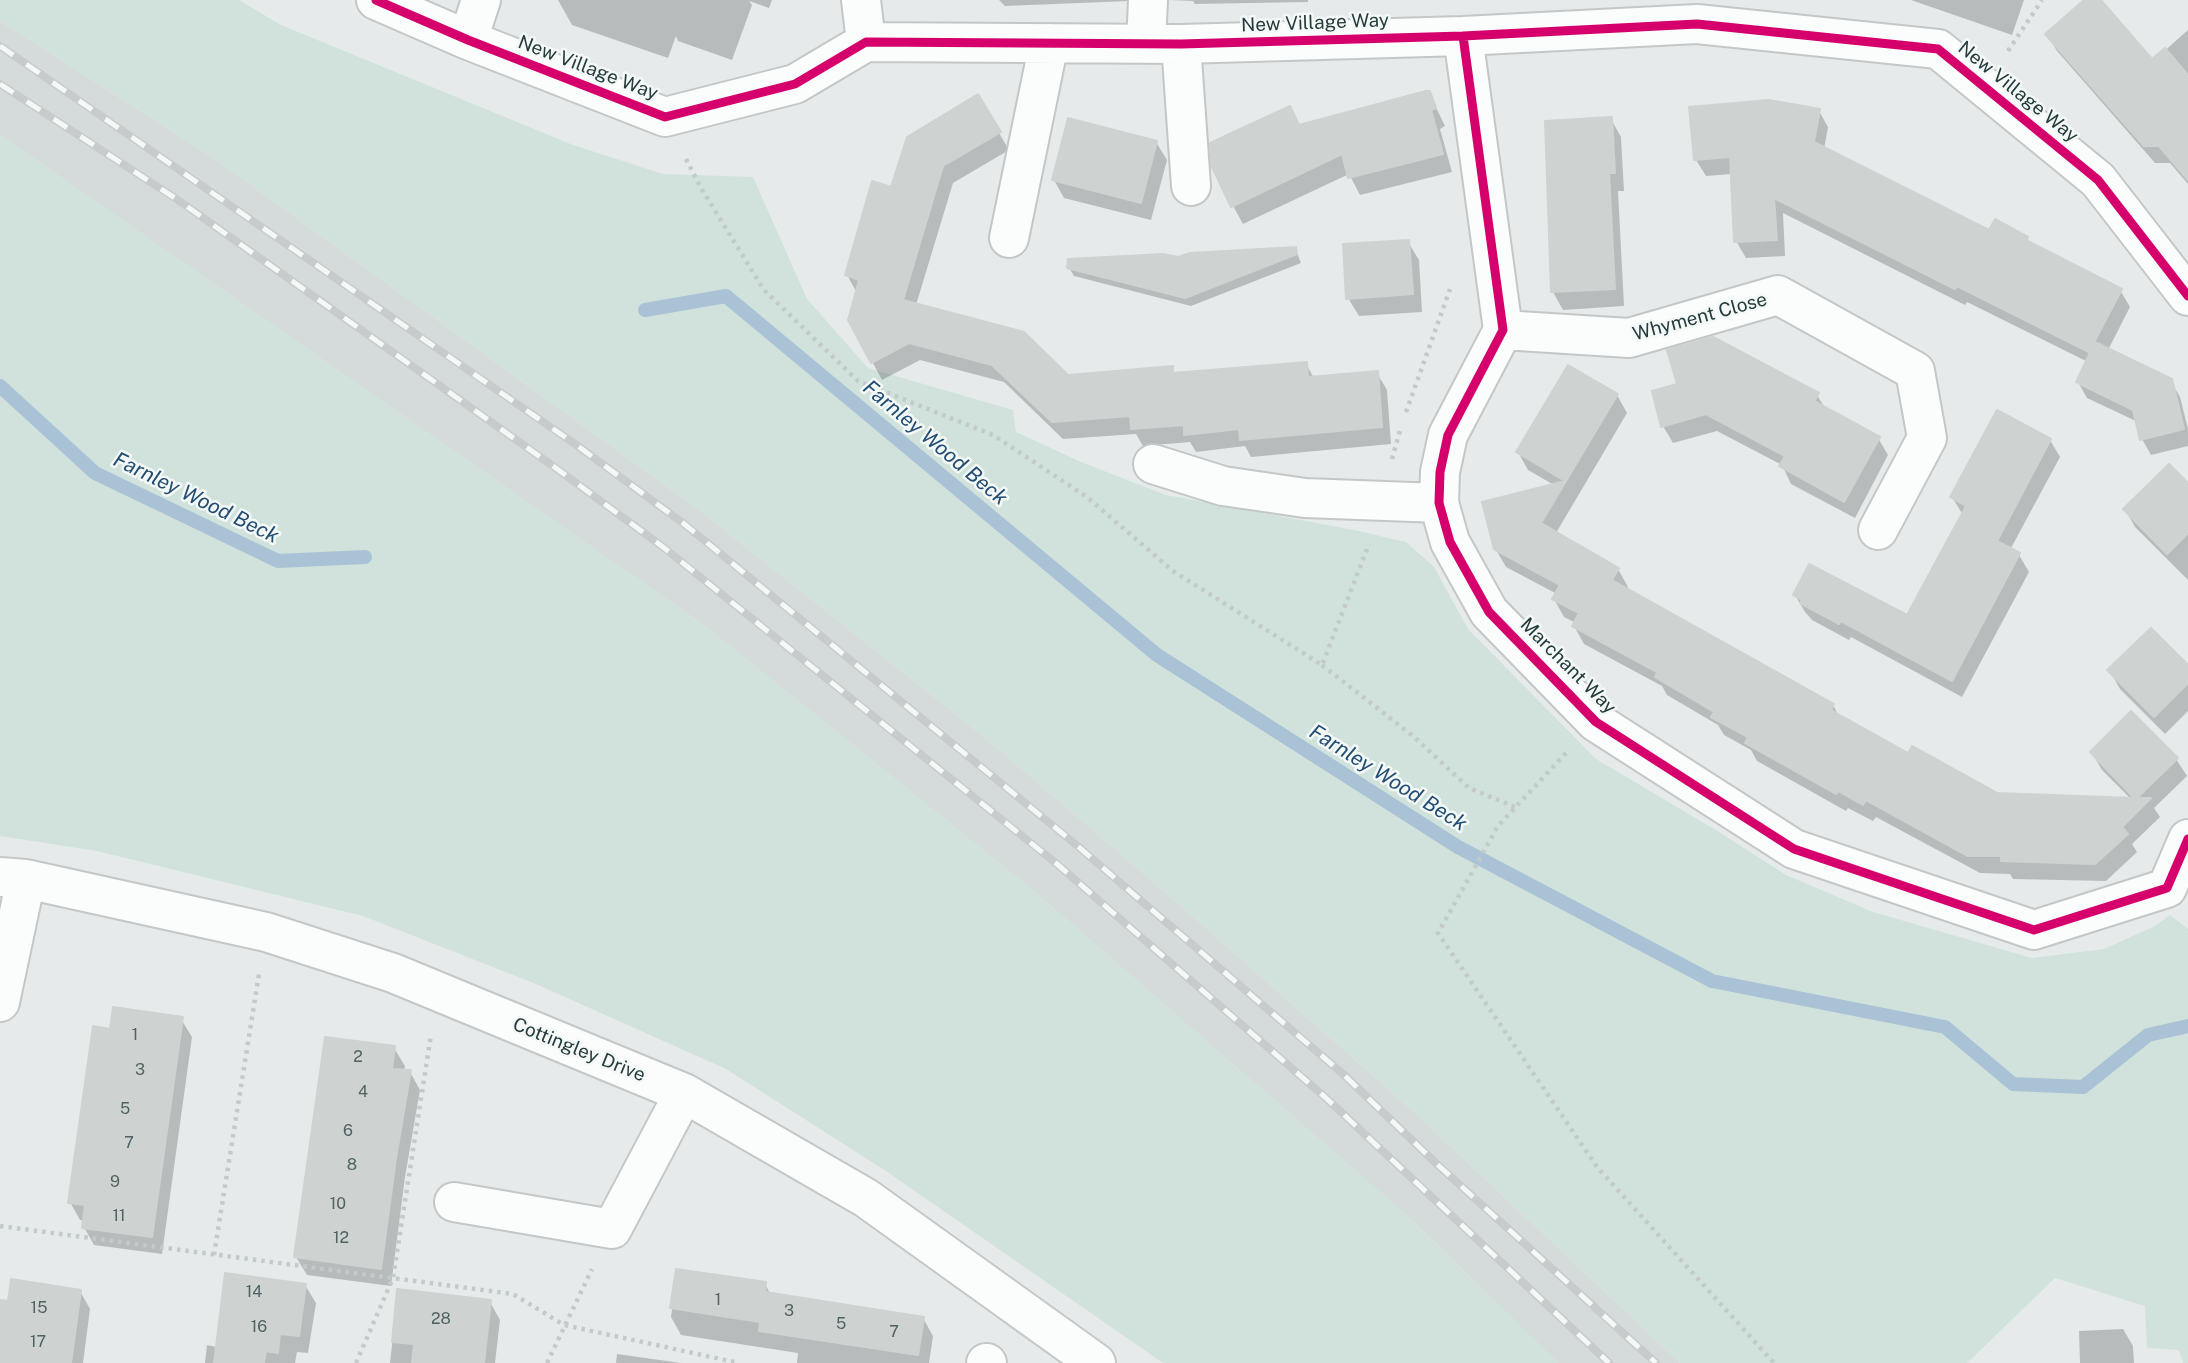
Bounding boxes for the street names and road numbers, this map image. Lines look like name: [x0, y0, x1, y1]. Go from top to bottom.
street label: New Village Way: [1241, 9, 1389, 37]
street label: New Village Way: [515, 31, 661, 105]
street label: New Village Way: [1953, 37, 2083, 147]
street label: Whyment Close: [1630, 288, 1770, 346]
street label: Marchant Way: [1515, 613, 1621, 719]
street label: Cottingley Drive: [509, 1013, 649, 1087]

